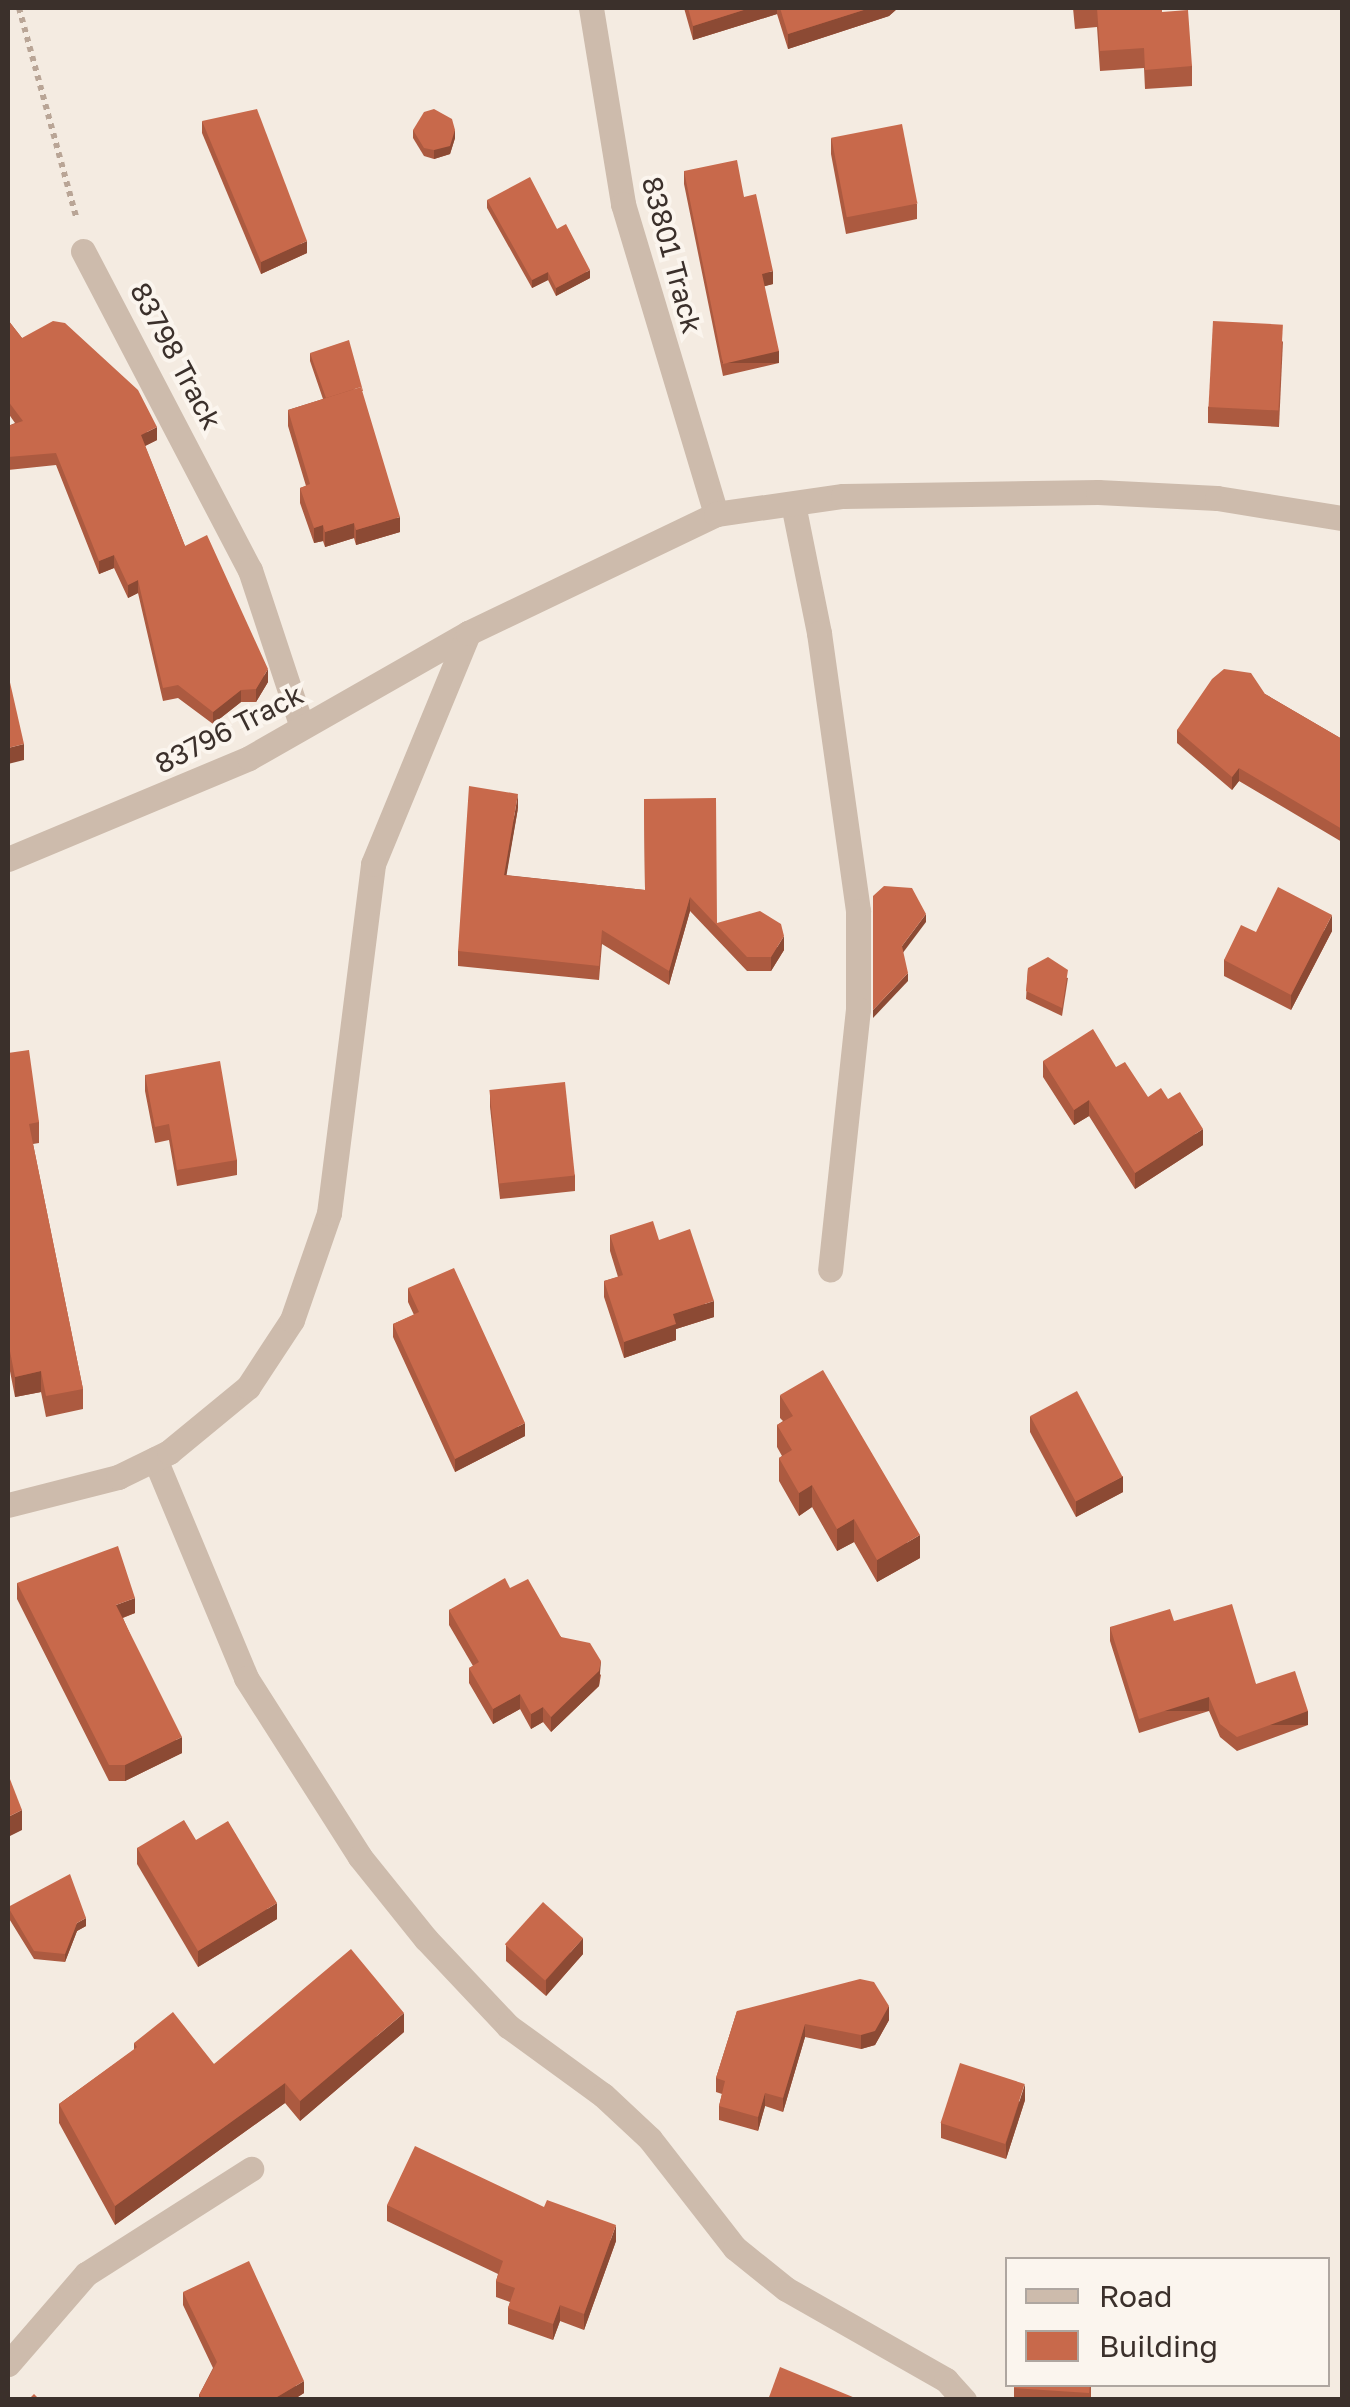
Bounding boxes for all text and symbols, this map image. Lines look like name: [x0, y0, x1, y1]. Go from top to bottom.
street label: 83801 Track: [635, 173, 709, 337]
street label: 83798 Track: [123, 277, 229, 435]
street label: 83796 Track: [149, 677, 309, 781]
legend: [1005, 2257, 1330, 2387]
text: Road: [1099, 2278, 1173, 2314]
text: Building: [1099, 2328, 1218, 2364]

